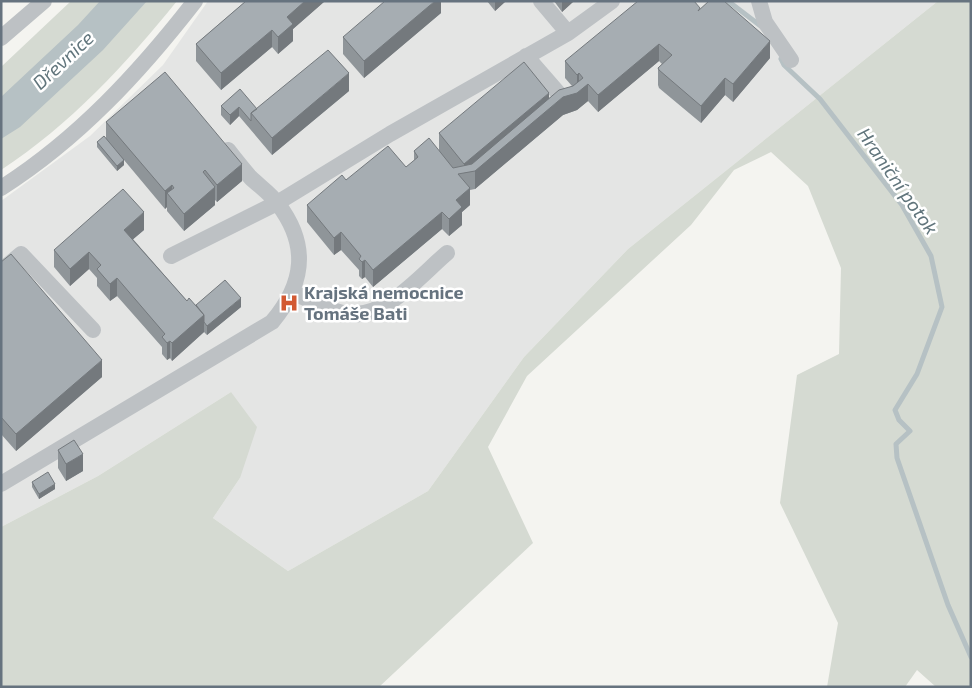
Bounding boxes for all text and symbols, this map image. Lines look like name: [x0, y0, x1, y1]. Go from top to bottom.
water label: Dřevnice: [27, 26, 98, 94]
water label: Hraniční potok: [853, 123, 944, 239]
place label: Krajská nemocnice Tomáše Bati: [304, 281, 464, 324]
hospital icon: Krajská nemocnice Tomáše Bati: [278, 292, 300, 314]

